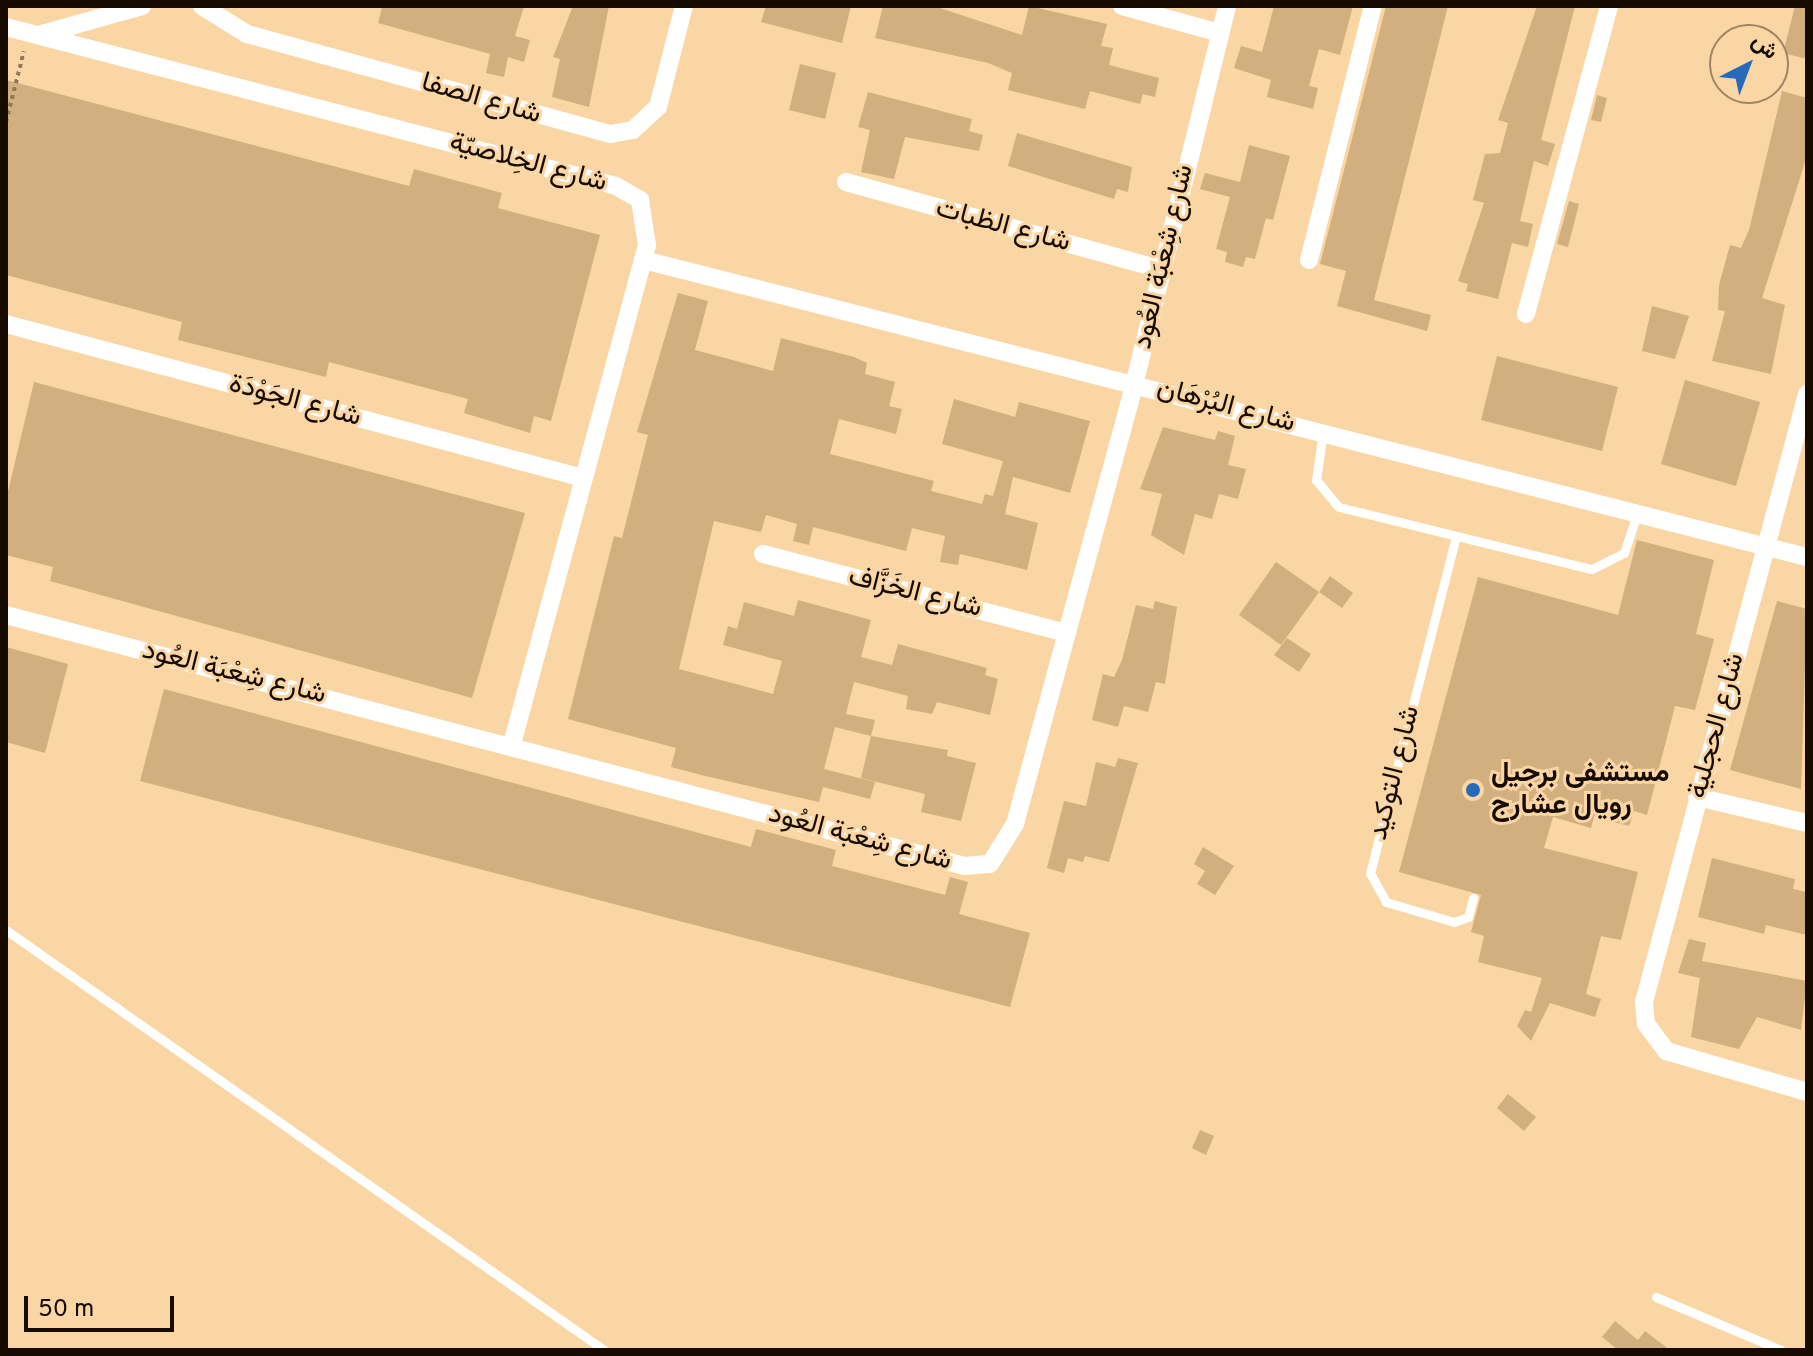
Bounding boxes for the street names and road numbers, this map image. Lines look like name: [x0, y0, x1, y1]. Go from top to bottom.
street label: شارع الصفا: [417, 66, 545, 132]
street label: شارع الخِلاصيّة: [446, 126, 610, 200]
street label: شارع شِعْبَة العُود: [1126, 162, 1202, 352]
street label: شارع الظبات: [932, 192, 1074, 260]
street label: شارع الجَوْدَة: [225, 367, 365, 435]
street label: شارع البُرْهَان: [1153, 371, 1299, 441]
street label: شارع الخَزَّاف: [845, 560, 985, 626]
street label: شارع شِعْبَة العُود: [139, 634, 329, 712]
street label: شارع الحجلية: [1681, 650, 1753, 802]
street label: شارع التوكيد: [1362, 702, 1428, 844]
street label: شارع شِعْبَة العُود: [765, 797, 955, 879]

